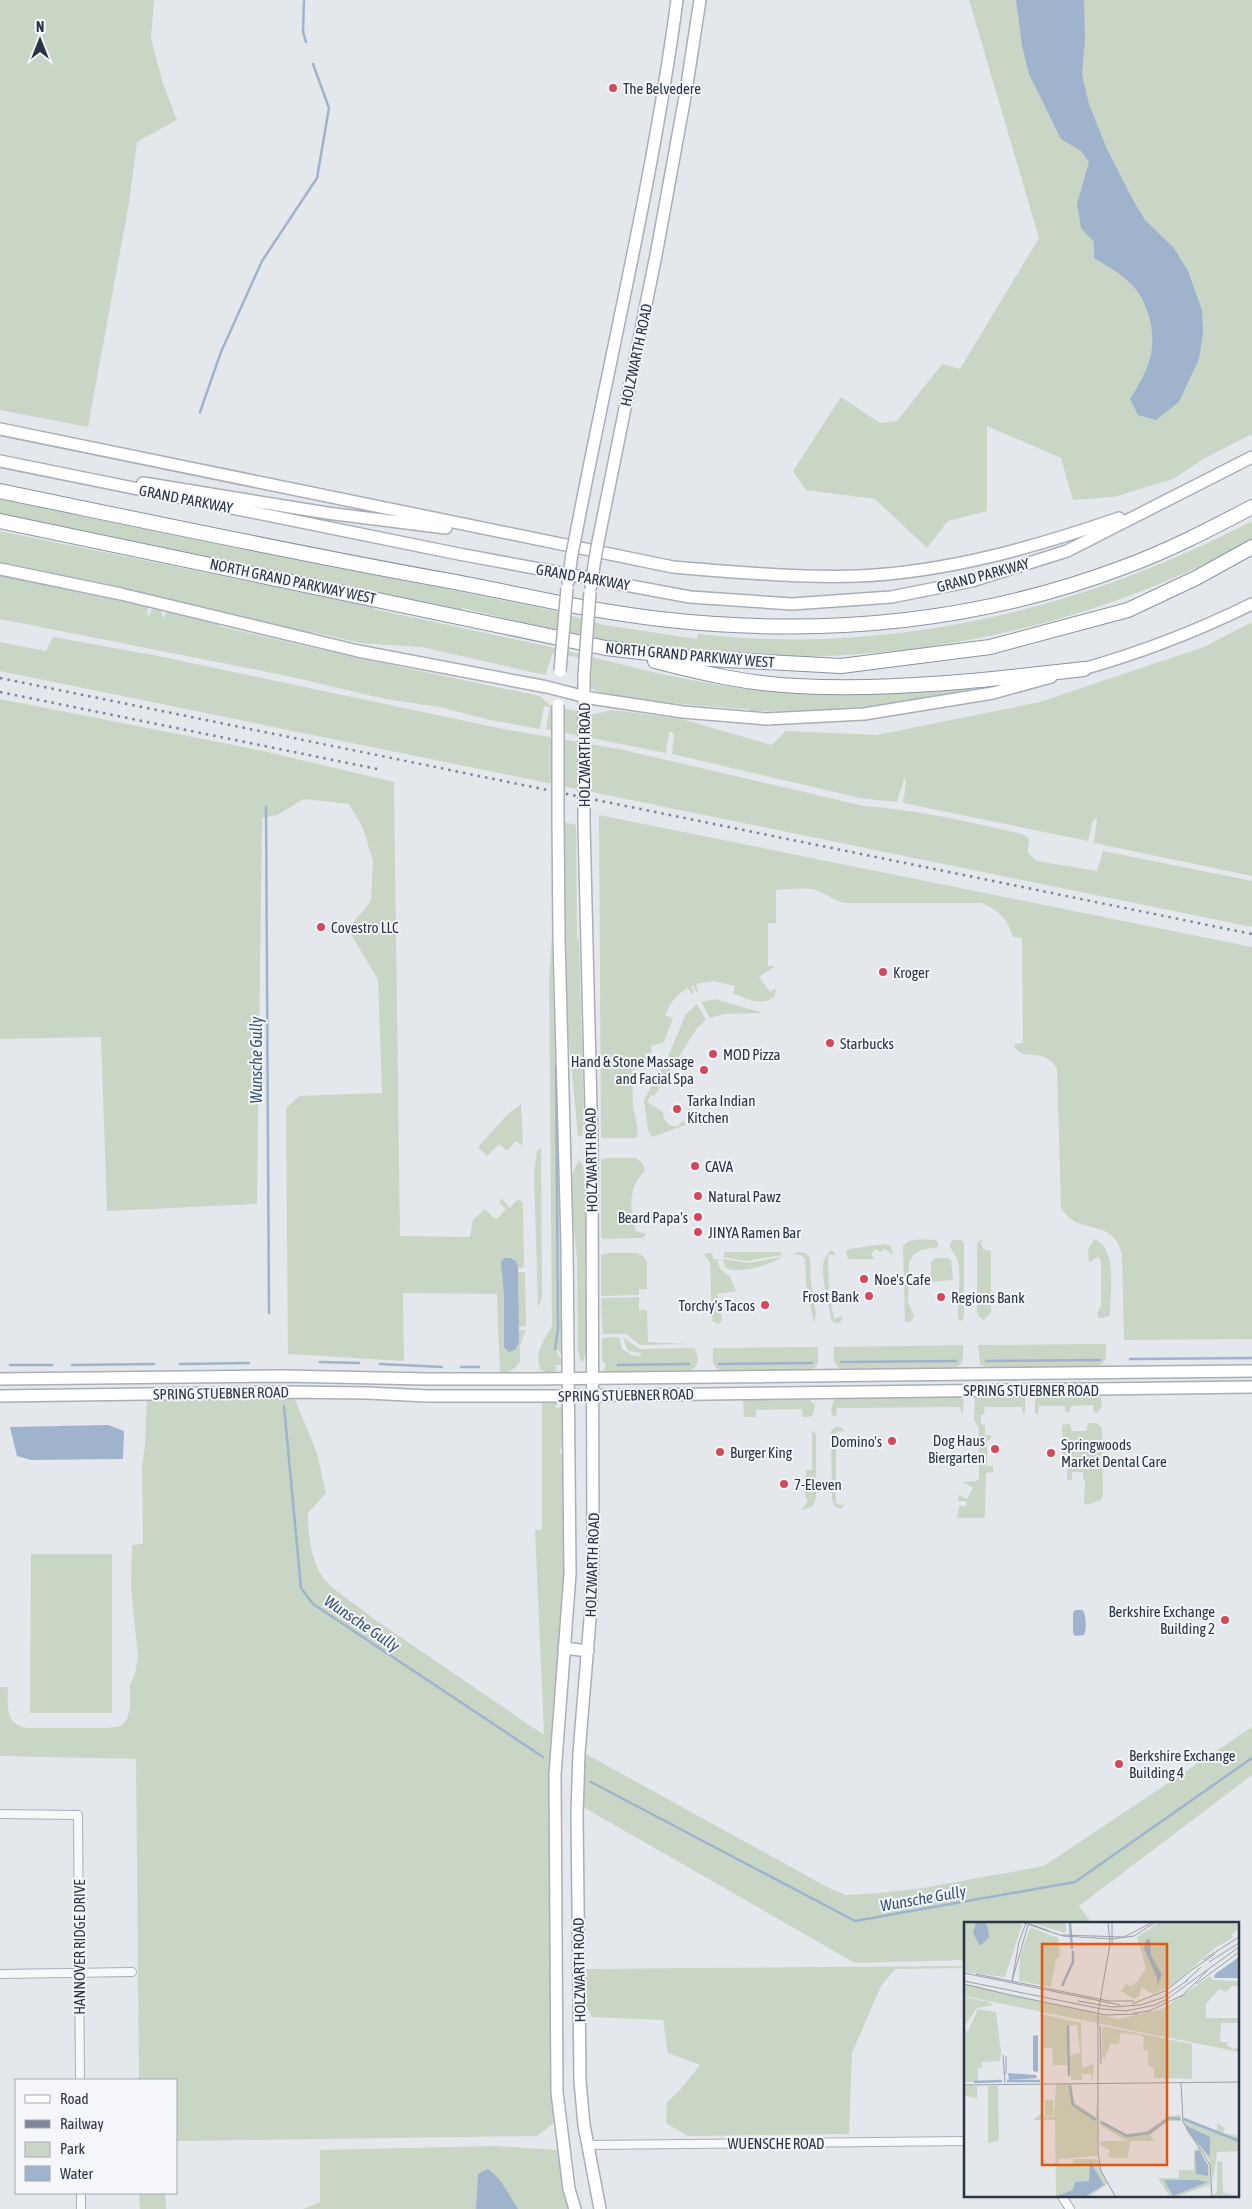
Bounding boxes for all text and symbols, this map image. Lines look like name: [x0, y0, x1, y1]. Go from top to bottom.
north arrow: [15, 15, 65, 65]
text: N: [36, 19, 44, 35]
place label: The Belvedere: [623, 80, 701, 97]
marker: The Belvedere: [607, 82, 619, 94]
street label: HOLZWARTH ROAD: [617, 302, 655, 408]
street label: GRAND PARKWAY: [138, 482, 235, 516]
street label: GRAND PARKWAY: [935, 554, 1031, 595]
street label: NORTH GRAND PARKWAY WEST: [208, 555, 378, 607]
street label: GRAND PARKWAY: [535, 560, 632, 594]
street label: NORTH GRAND PARKWAY WEST: [605, 639, 776, 671]
street label: HOLZWARTH ROAD: [576, 703, 593, 807]
place label: Covestro LLC: [331, 919, 399, 936]
marker: Covestro LLC: [315, 921, 327, 933]
place label: Kroger: [893, 964, 930, 981]
marker: Kroger: [877, 966, 889, 978]
water label: Wunsche Gully: [247, 1016, 266, 1103]
place label: Starbucks: [840, 1035, 894, 1052]
marker: Starbucks: [824, 1037, 836, 1049]
place label: MOD Pizza: [723, 1046, 781, 1063]
marker: MOD Pizza: [707, 1048, 719, 1060]
place label: Hand & Stone Massage and Facial Spa: [571, 1053, 694, 1087]
marker: Hand & Stone Massage and Facial Spa: [698, 1064, 710, 1076]
place label: Tarka Indian Kitchen: [687, 1092, 755, 1126]
marker: Tarka Indian Kitchen: [671, 1103, 683, 1115]
street label: HOLZWARTH ROAD: [582, 1108, 600, 1212]
place label: CAVA: [705, 1158, 734, 1175]
marker: CAVA: [689, 1160, 701, 1172]
place label: Natural Pawz: [708, 1188, 782, 1205]
marker: Natural Pawz: [692, 1190, 704, 1202]
place label: Beard Papa's: [618, 1209, 688, 1226]
marker: Beard Papa's: [692, 1211, 704, 1223]
place label: JINYA Ramen Bar: [708, 1224, 801, 1241]
marker: JINYA Ramen Bar: [692, 1226, 704, 1238]
place label: Noe's Cafe: [874, 1271, 931, 1288]
marker: Noe's Cafe: [858, 1273, 870, 1285]
place label: Frost Bank: [802, 1288, 859, 1305]
place label: Regions Bank: [951, 1289, 1025, 1306]
marker: Frost Bank: [863, 1290, 875, 1302]
marker: Regions Bank: [935, 1291, 947, 1303]
place label: Torchy's Tacos: [679, 1297, 755, 1314]
marker: Torchy's Tacos: [759, 1299, 771, 1311]
street label: SPRING STUEBNER ROAD: [963, 1382, 1099, 1399]
street label: SPRING STUEBNER ROAD: [153, 1383, 289, 1403]
street label: SPRING STUEBNER ROAD: [558, 1385, 694, 1405]
place label: Dog Haus Biergarten: [928, 1432, 985, 1466]
place label: Domino's: [831, 1433, 882, 1450]
marker: Domino's: [886, 1435, 898, 1447]
place label: Springwoods Market Dental Care: [1061, 1436, 1167, 1470]
marker: Dog Haus Biergarten: [989, 1443, 1001, 1455]
place label: Burger King: [730, 1444, 793, 1461]
marker: Burger King: [714, 1446, 726, 1458]
marker: Springwoods Market Dental Care: [1045, 1447, 1057, 1459]
place label: 7-Eleven: [794, 1476, 842, 1493]
marker: 7-Eleven: [778, 1478, 790, 1490]
street label: HOLZWARTH ROAD: [582, 1512, 602, 1618]
water label: Wunsche Gully: [320, 1591, 403, 1656]
place label: Berkshire Exchange Building 2: [1108, 1603, 1215, 1637]
marker: Berkshire Exchange Building 2: [1219, 1614, 1231, 1626]
place label: Berkshire Exchange Building 4: [1129, 1747, 1236, 1781]
marker: Berkshire Exchange Building 4: [1113, 1758, 1125, 1770]
street label: HANNOVER RIDGE DRIVE: [71, 1879, 88, 2015]
water label: Wunsche Gully: [879, 1882, 968, 1915]
street label: HOLZWARTH ROAD: [570, 1918, 588, 2022]
inset map: [964, 1922, 1240, 2196]
legend: [15, 2079, 178, 2194]
text: Road: [60, 2090, 89, 2107]
text: Railway: [60, 2115, 104, 2132]
street label: WUENSCHE ROAD: [727, 2135, 825, 2152]
text: Park: [60, 2140, 85, 2157]
text: Water: [60, 2165, 93, 2182]

